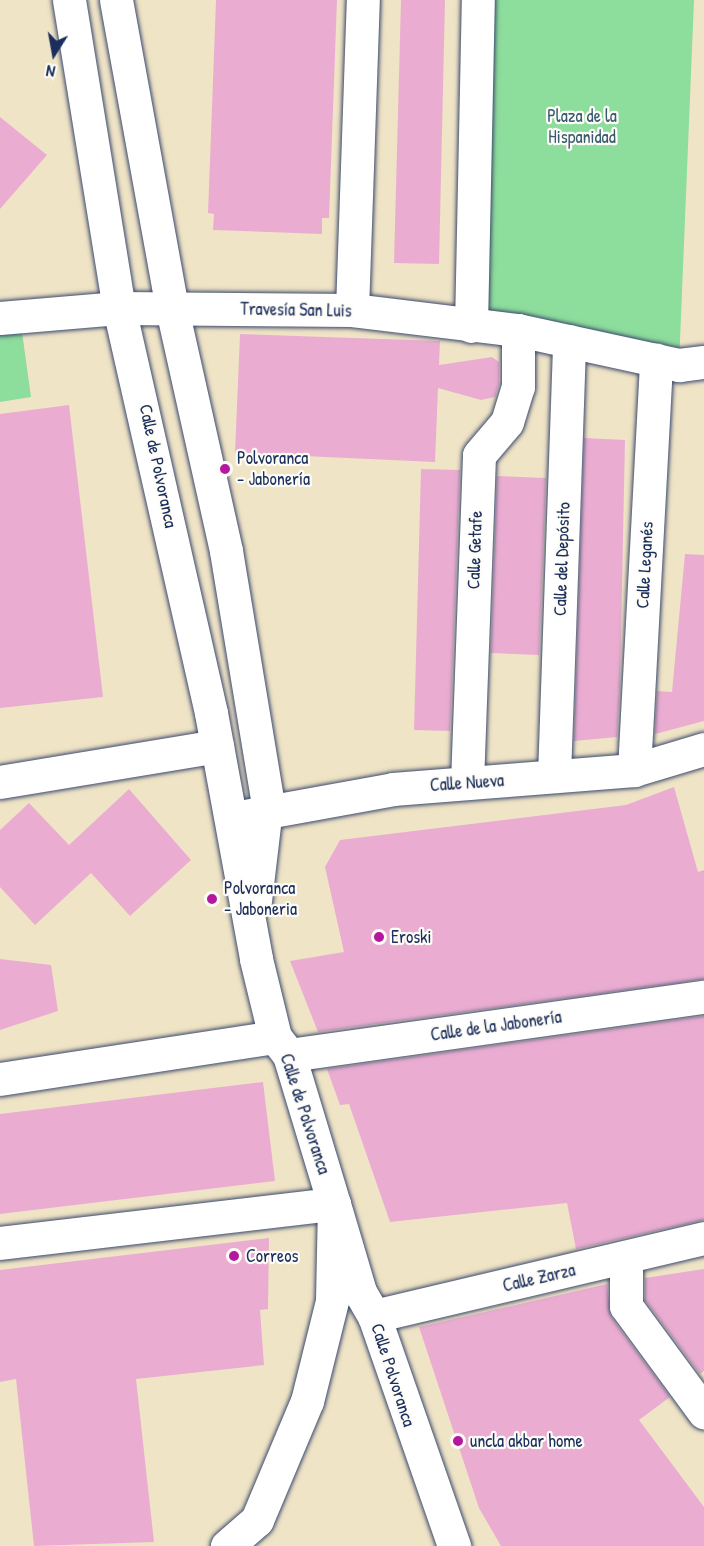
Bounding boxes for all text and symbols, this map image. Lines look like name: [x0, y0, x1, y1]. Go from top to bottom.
north arrow: [24, 24, 84, 84]
text: N: [44, 60, 57, 83]
park label: Plaza de la Hispanidad: [547, 106, 617, 148]
street label: Travesía San Luis: [240, 298, 352, 322]
street label: Calle de Polvoranca: [134, 402, 182, 530]
place label: Polvoranca - Jabonería: [237, 448, 310, 490]
marker: Polvoranca - Jabonería: [218, 462, 232, 476]
street label: Calle del Depósito: [549, 502, 575, 616]
street label: Calle Getafe: [463, 510, 487, 590]
street label: Calle Leganés: [632, 521, 658, 609]
street label: Calle Nueva: [429, 770, 505, 796]
place label: Polvoranca - Jaboneria: [224, 878, 297, 920]
marker: Polvoranca - Jaboneria: [205, 892, 219, 906]
place label: Eroski: [391, 926, 432, 948]
marker: Eroski: [372, 930, 386, 944]
street label: Calle de la Jabonería: [429, 1006, 563, 1046]
street label: Calle de Polvoranca: [275, 1051, 335, 1177]
place label: Correos: [246, 1245, 298, 1267]
marker: Correos: [227, 1249, 241, 1263]
street label: Calle Zarza: [501, 1259, 577, 1297]
street label: Calle Polvoranca: [366, 1321, 420, 1429]
place label: uncla akbar home: [470, 1430, 583, 1452]
marker: uncla akbar home: [451, 1434, 465, 1448]

